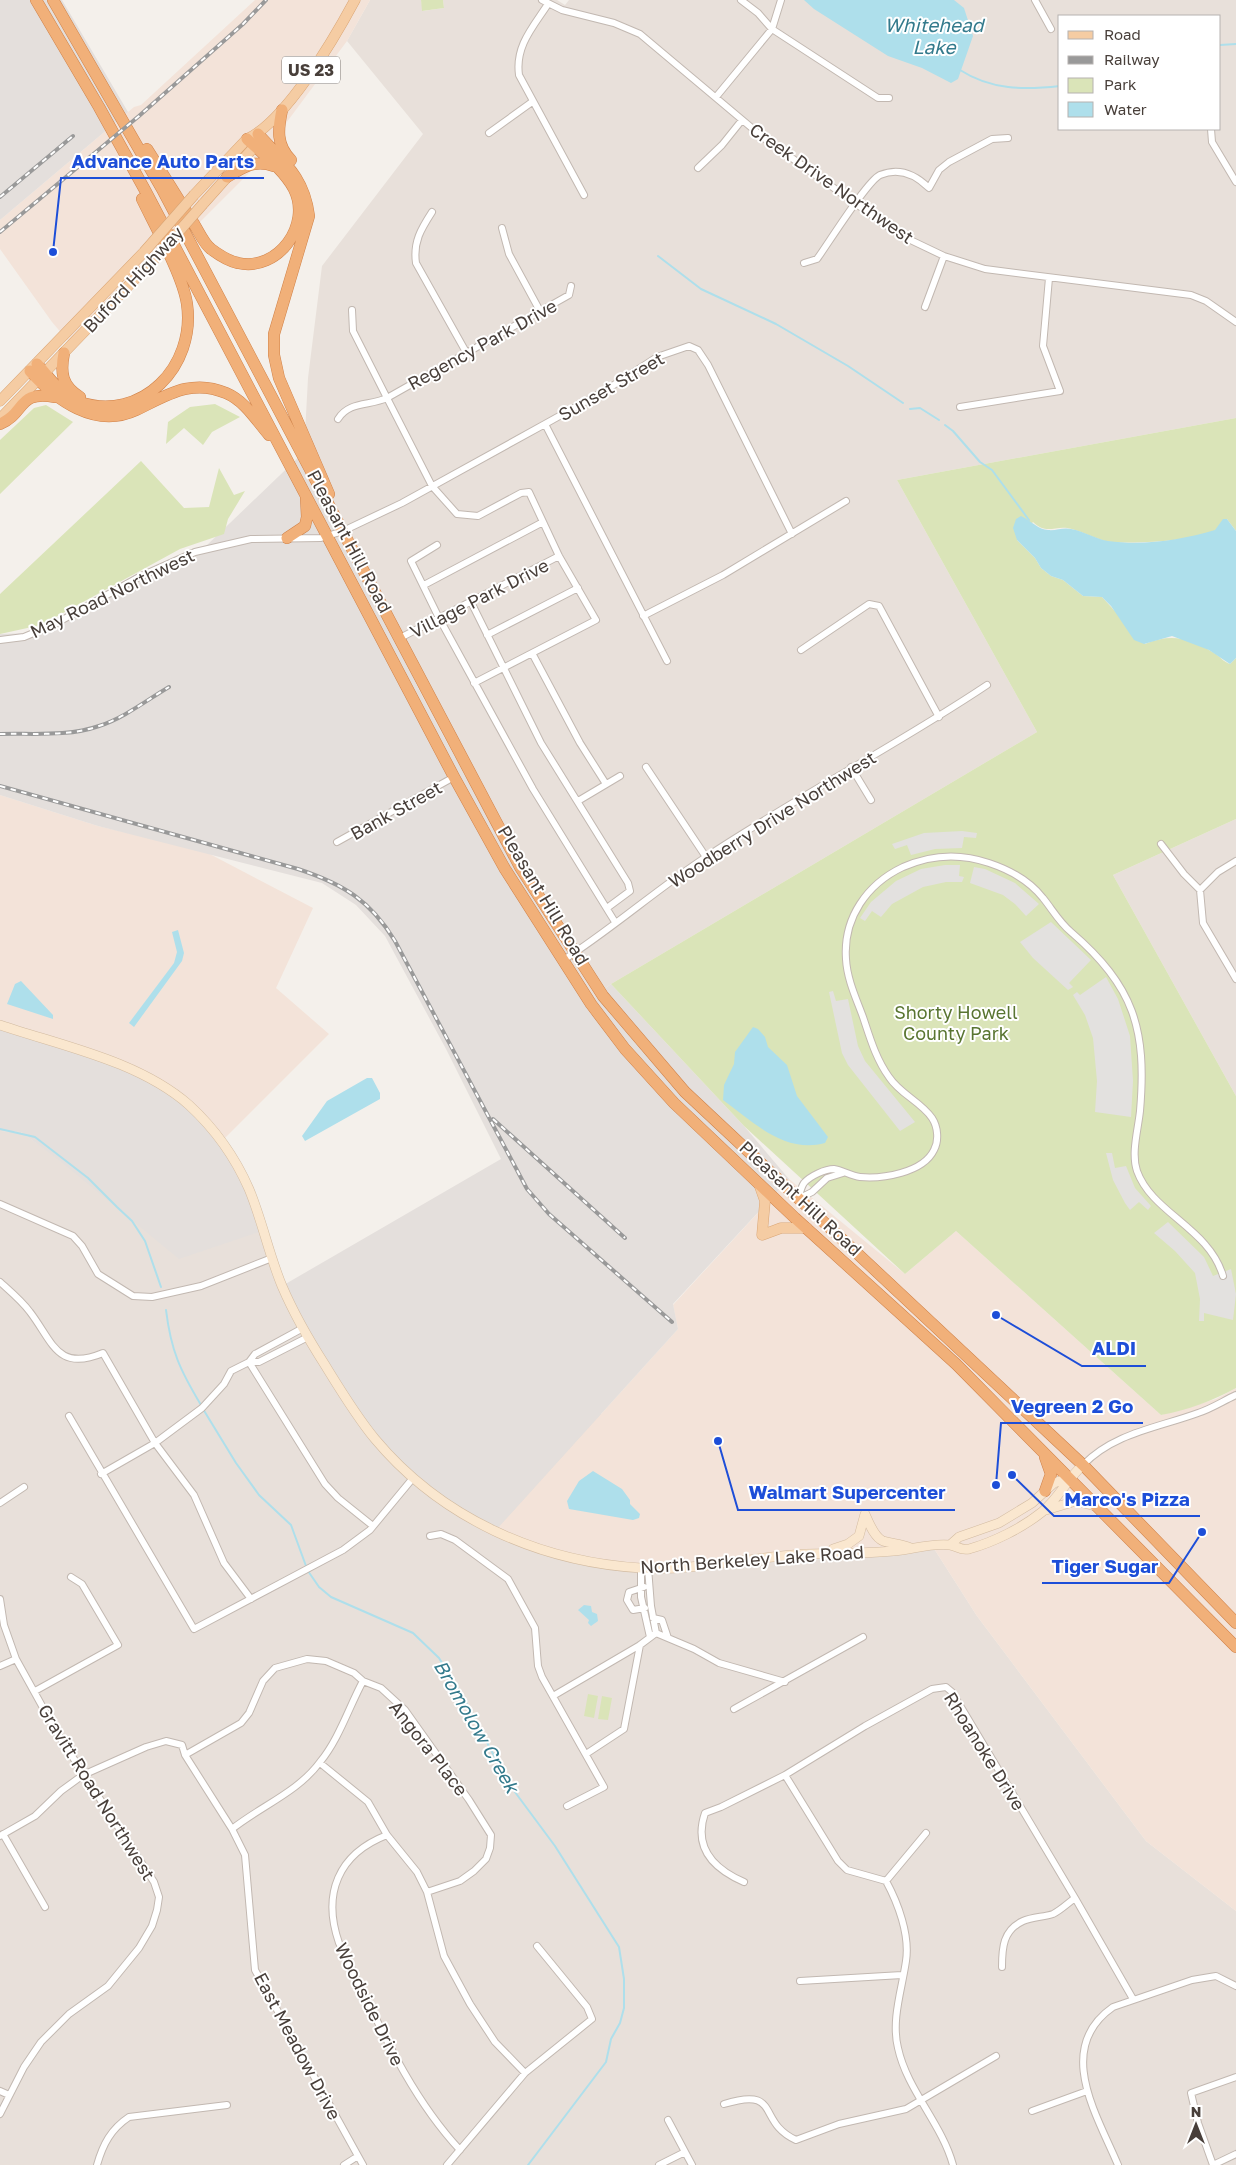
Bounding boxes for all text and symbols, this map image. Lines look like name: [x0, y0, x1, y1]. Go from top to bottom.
water label: Whitehead Lake: [885, 13, 986, 58]
legend: [1058, 15, 1221, 130]
text: Road: [1104, 25, 1141, 43]
text: Railway: [1104, 50, 1160, 68]
road number: US 23: [282, 56, 340, 84]
text: Park: [1104, 75, 1137, 93]
text: Water: [1104, 100, 1147, 118]
street label: Creek Drive Northwest: [746, 118, 918, 248]
callout: Advance Auto Parts: [61, 144, 264, 178]
text: Advance Auto Parts: [72, 149, 255, 172]
street label: Buford Highway: [78, 221, 188, 337]
street label: Regency Park Drive: [404, 294, 560, 394]
street label: Sunset Street: [554, 347, 668, 425]
street label: Pleasant Hill Road: [303, 466, 397, 616]
street label: May Road Northwest: [26, 544, 198, 642]
street label: Village Park Drive: [406, 554, 552, 642]
street label: Woodberry Drive Northwest: [664, 746, 880, 892]
street label: Bank Street: [346, 776, 446, 844]
street label: Pleasant Hill Road: [494, 821, 594, 969]
park label: Shorty Howell County Park: [894, 1001, 1018, 1044]
street label: Pleasant Hill Road: [735, 1136, 867, 1260]
callout: ALDI: [1082, 1332, 1146, 1366]
text: ALDI: [1092, 1336, 1136, 1359]
callout: Vegreen 2 Go: [1001, 1389, 1143, 1423]
text: Vegreen 2 Go: [1011, 1394, 1133, 1417]
callout: Walmart Supercenter: [738, 1476, 955, 1510]
text: Walmart Supercenter: [748, 1480, 946, 1503]
callout: Marco's Pizza: [1054, 1482, 1200, 1516]
text: Marco's Pizza: [1064, 1487, 1190, 1510]
street label: North Berkeley Lake Road: [639, 1540, 865, 1578]
callout: Tiger Sugar: [1042, 1549, 1169, 1583]
text: Tiger Sugar: [1052, 1554, 1159, 1577]
water label: Bromolow Creek: [430, 1655, 526, 1799]
street label: Rhoanoke Drive: [940, 1688, 1030, 1814]
street label: Angora Place: [385, 1696, 473, 1800]
street label: Gravitt Road Northwest: [34, 1700, 160, 1884]
street label: Woodside Drive: [331, 1939, 409, 2069]
street label: East Meadow Drive: [250, 1969, 346, 2123]
north arrow: [1171, 2100, 1221, 2150]
text: N: [1191, 2103, 1201, 2120]

